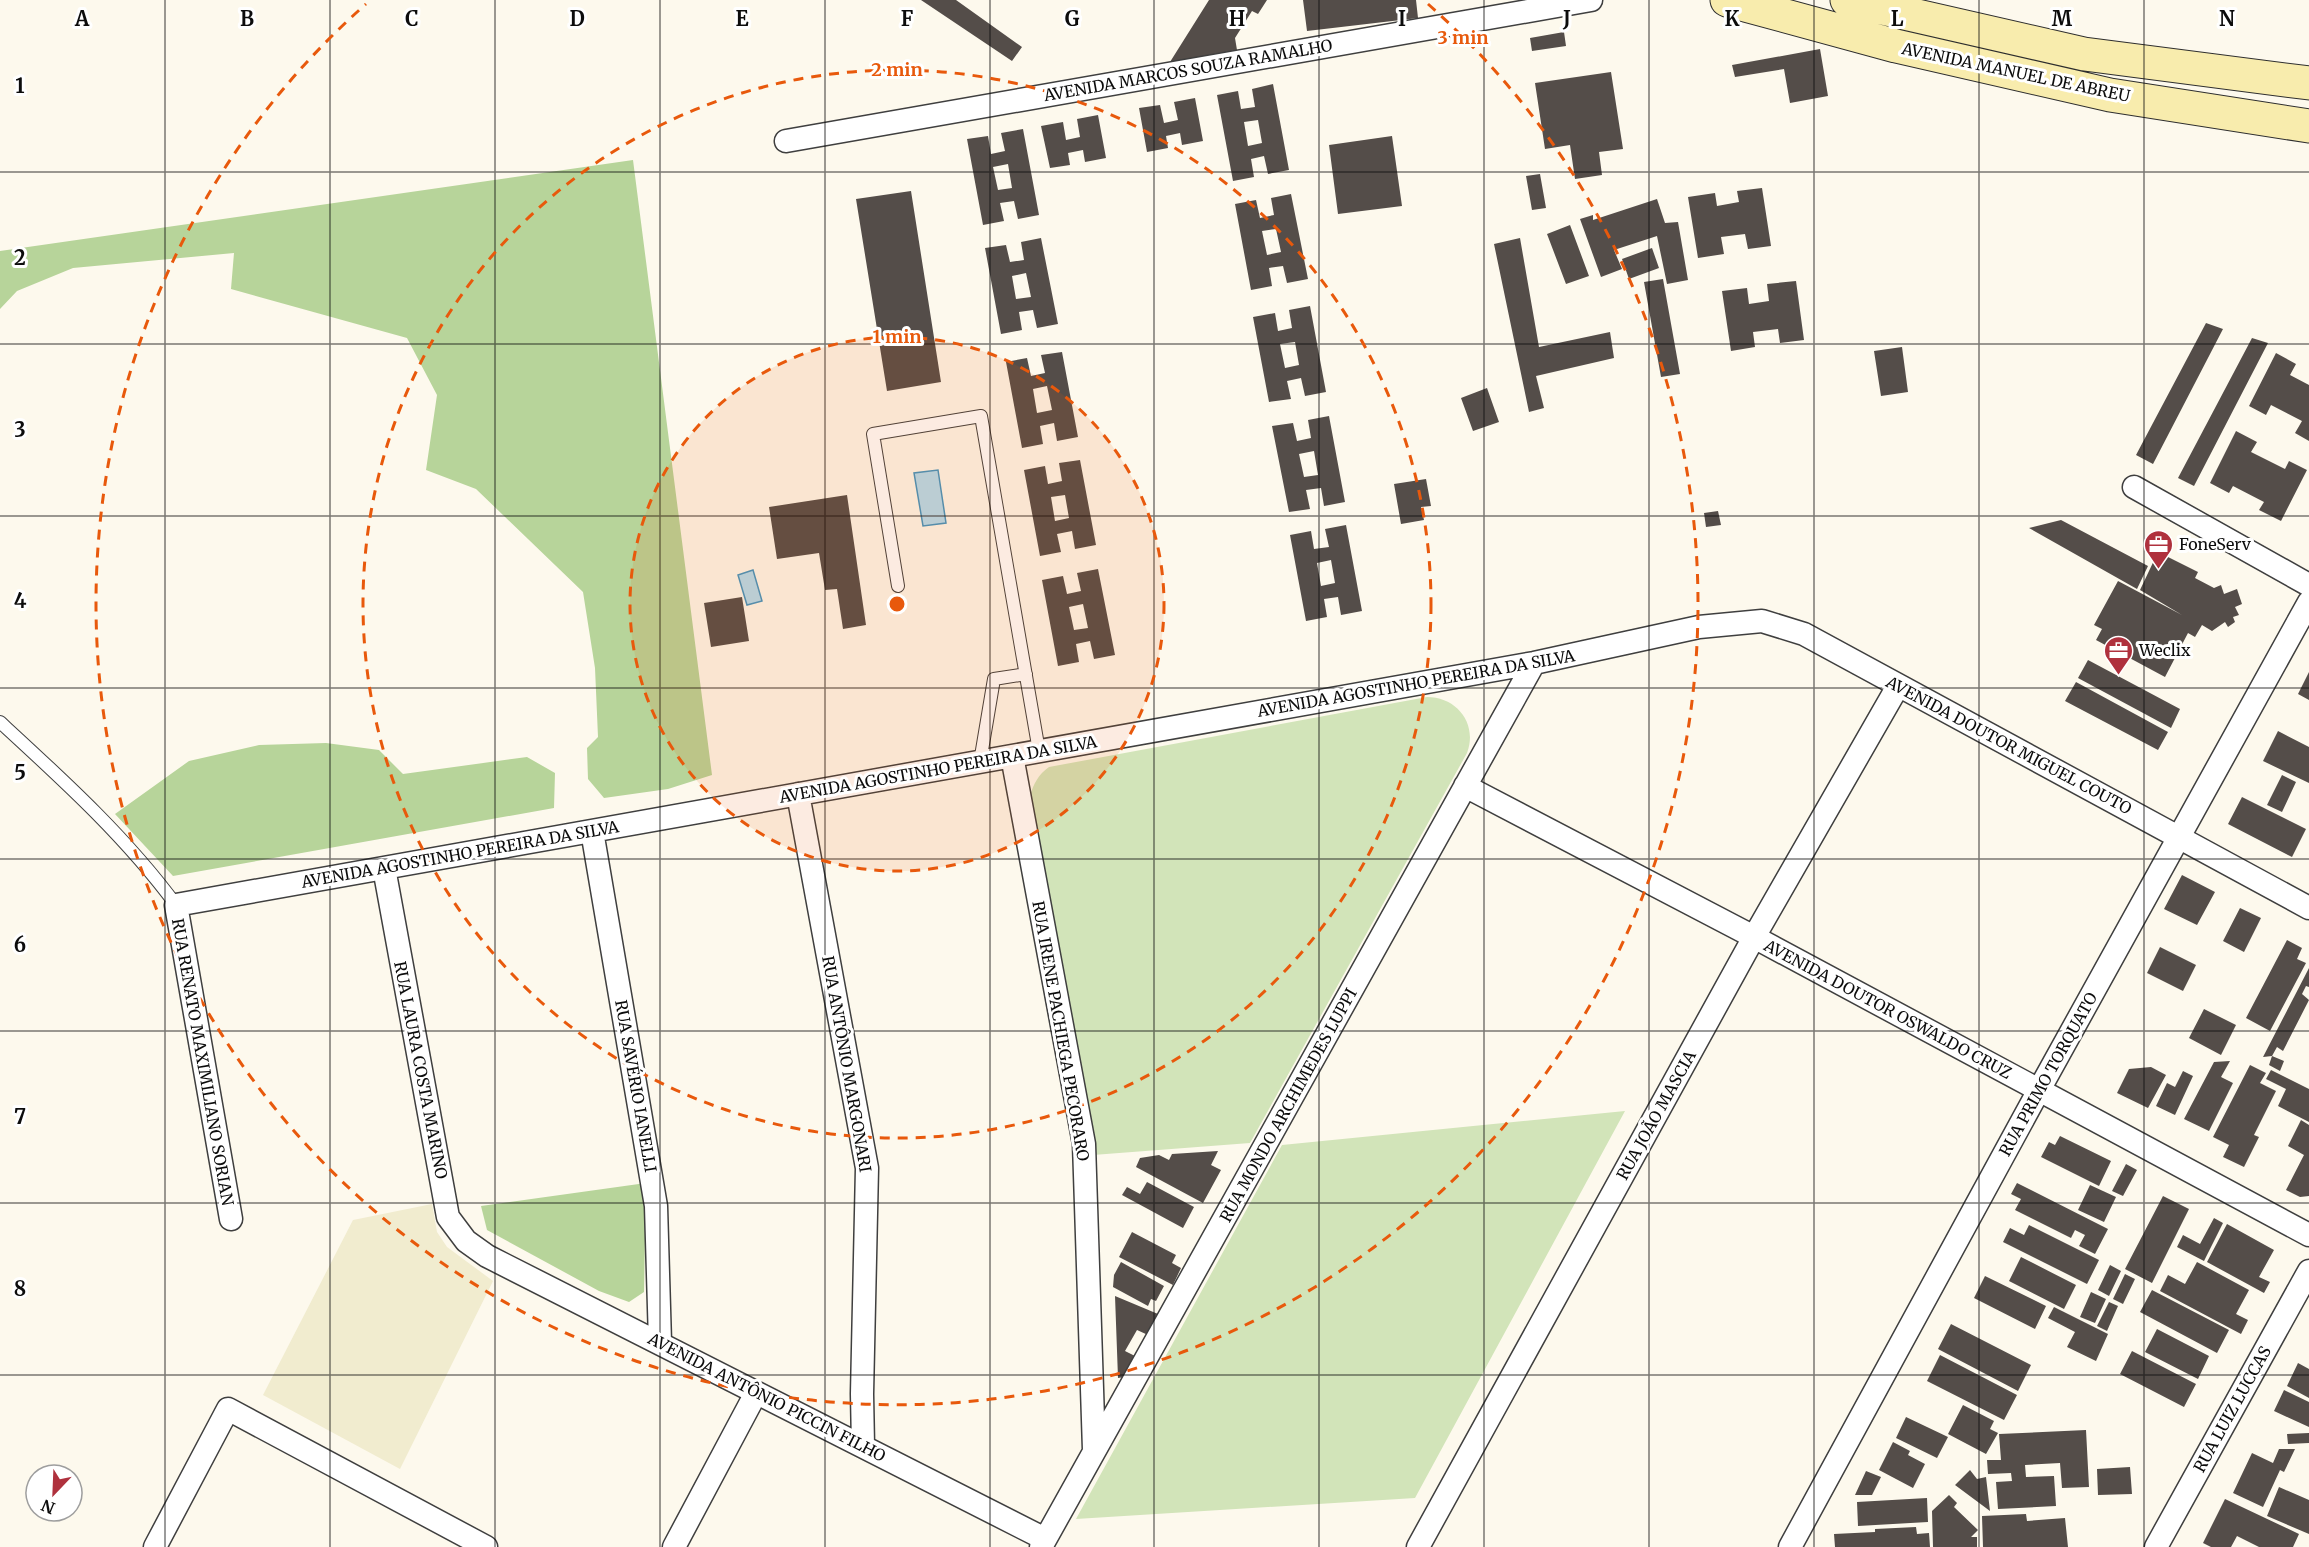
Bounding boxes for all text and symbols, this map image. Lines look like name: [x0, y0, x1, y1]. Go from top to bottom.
text: A: [74, 6, 90, 31]
text: B: [240, 6, 254, 31]
text: C: [405, 6, 419, 31]
text: D: [569, 6, 585, 31]
text: E: [735, 6, 749, 31]
text: F: [901, 6, 914, 31]
text: G: [1065, 6, 1080, 31]
text: H: [1229, 6, 1245, 31]
text: I: [1398, 6, 1406, 31]
text: J: [1562, 6, 1571, 31]
text: K: [1725, 6, 1740, 31]
text: L: [1891, 6, 1904, 31]
text: M: [2052, 6, 2073, 31]
text: N: [2219, 6, 2235, 31]
text: 3 min: [1438, 26, 1488, 49]
street label: AVENIDA MARCOS SOUZA RAMALHO: [1041, 35, 1334, 105]
street label: AVENIDA MANUEL DE ABREU: [1899, 38, 2132, 106]
text: 2 min: [871, 58, 923, 81]
text: 1: [15, 73, 25, 98]
text: 2: [14, 245, 26, 270]
text: 1 min: [872, 325, 922, 348]
text: 3: [14, 417, 26, 442]
office icon: FoneServ: [2142, 528, 2174, 570]
place label: FoneServ: [2179, 534, 2252, 554]
text: 4: [14, 588, 27, 613]
centre of rings: [887, 594, 907, 614]
office icon: Weclix: [2102, 634, 2134, 676]
place label: Weclix: [2138, 640, 2191, 660]
street label: AVENIDA AGOSTINHO PEREIRA DA SILVA: [1255, 645, 1577, 721]
street label: AVENIDA DOUTOR MIGUEL COUTO: [1882, 671, 2136, 819]
street label: AVENIDA AGOSTINHO PEREIRA DA SILVA: [777, 731, 1099, 807]
text: 5: [14, 760, 26, 785]
street label: AVENIDA AGOSTINHO PEREIRA DA SILVA: [299, 816, 621, 892]
street label: RUA IRENE PACHIEGA PECORARO: [1028, 899, 1094, 1163]
street label: RUA RENATO MAXIMILIANO SORIAN: [168, 917, 238, 1208]
text: 6: [14, 932, 26, 957]
street label: AVENIDA DOUTOR OSWALDO CRUZ: [1760, 935, 2015, 1083]
street label: RUA ANTÔNIO MARGONARI: [818, 954, 876, 1174]
street label: RUA LAURA COSTA MARINO: [390, 959, 452, 1181]
street label: RUA MONDO ARCHIMEDES LUPPI: [1215, 985, 1361, 1225]
street label: RUA PRIMO TORQUATO: [1995, 988, 2102, 1159]
street label: RUA SAVÉRIO IANELLI: [611, 998, 661, 1174]
street label: RUA JOÃO MASCIA: [1612, 1046, 1700, 1183]
text: 7: [14, 1104, 26, 1129]
text: 8: [14, 1276, 26, 1301]
street label: AVENIDA ANTÔNIO PICCIN FILHO: [644, 1328, 890, 1466]
street label: RUA LUIZ LUCCAS: [2189, 1342, 2275, 1476]
north arrow: [24, 1463, 84, 1523]
text: N: [38, 1495, 58, 1518]

